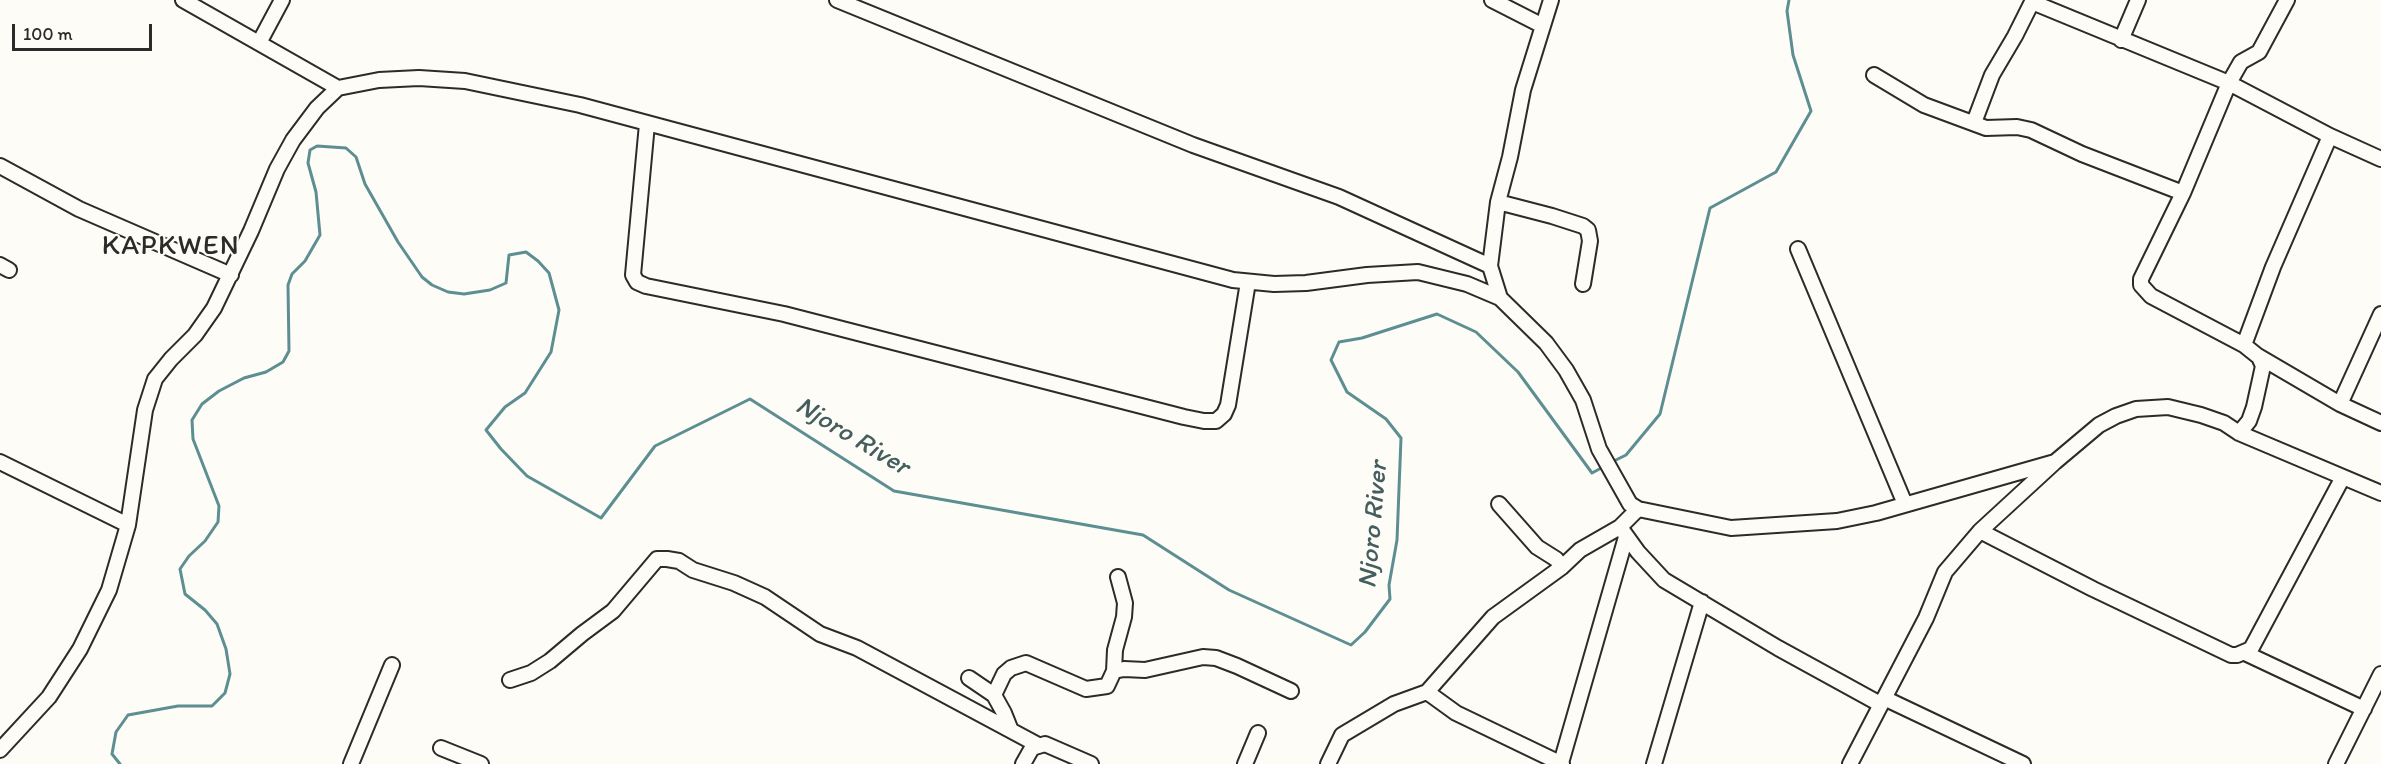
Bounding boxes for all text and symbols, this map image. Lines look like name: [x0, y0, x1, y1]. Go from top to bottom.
scale bar: [15, 12, 154, 50]
text: 100 m: [23, 23, 73, 45]
district label: KAPKWEN: [102, 230, 240, 264]
water label: Njoro River: [789, 390, 915, 484]
water label: Njoro River: [1352, 460, 1396, 590]

